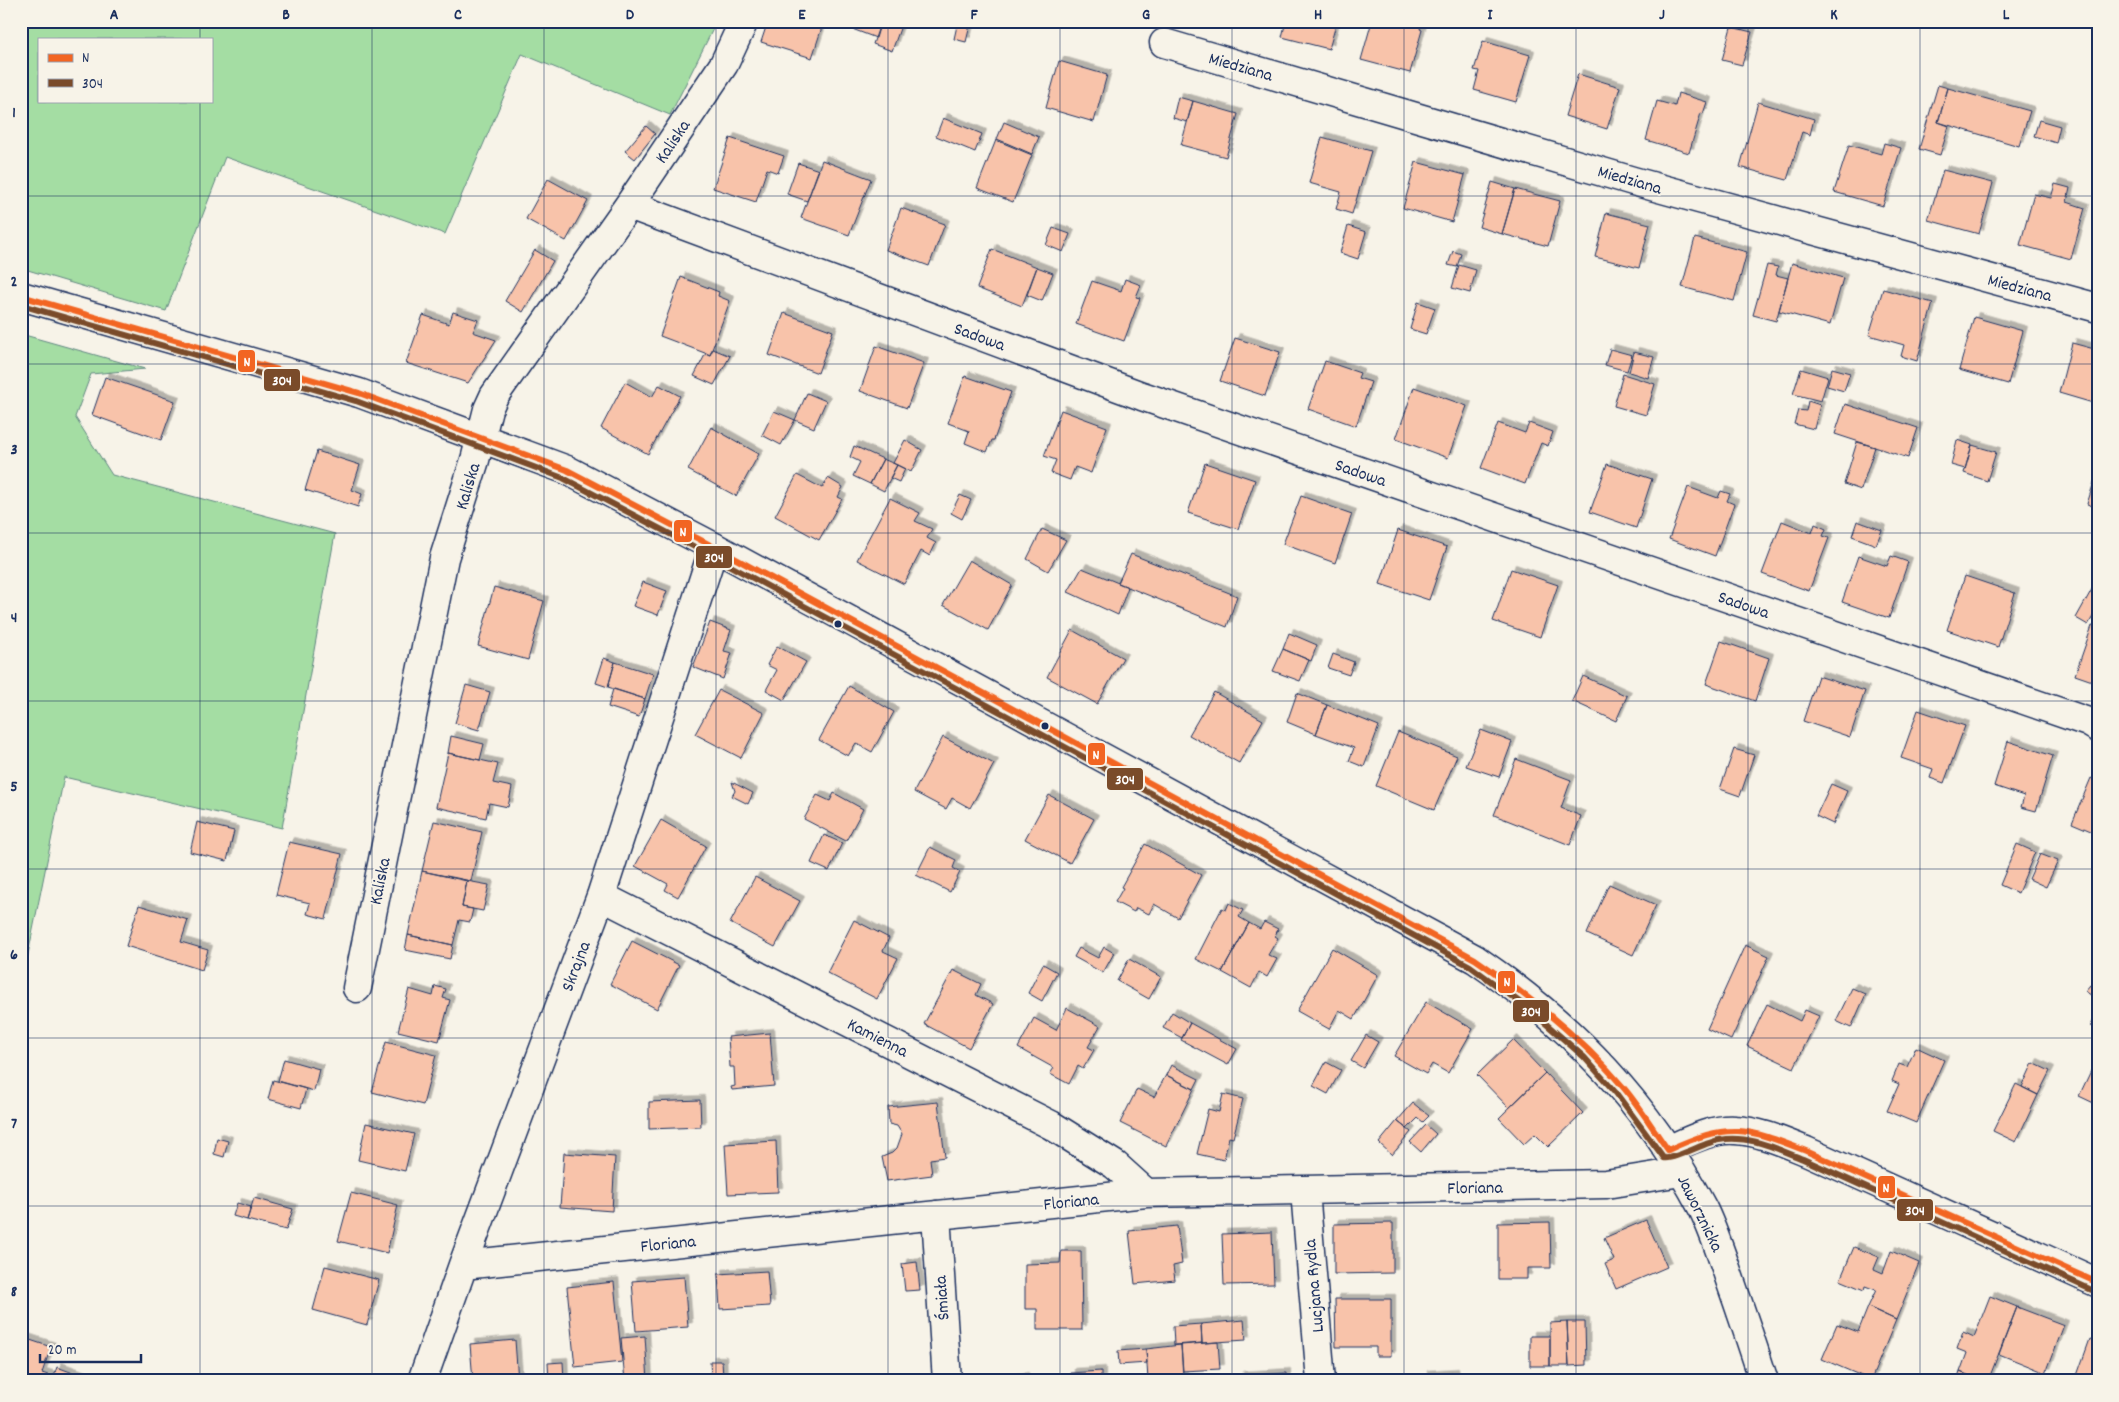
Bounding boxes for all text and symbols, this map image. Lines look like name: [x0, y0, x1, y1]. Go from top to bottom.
text: A: [110, 4, 119, 27]
text: B: [282, 4, 290, 27]
text: C: [454, 4, 462, 27]
text: D: [626, 4, 635, 27]
text: E: [798, 4, 806, 27]
text: F: [970, 4, 978, 27]
text: G: [1142, 4, 1150, 27]
text: H: [1314, 4, 1322, 27]
text: I: [1488, 4, 1494, 27]
text: J: [1659, 4, 1665, 27]
text: K: [1830, 4, 1838, 27]
text: L: [2003, 4, 2010, 27]
legend: [38, 38, 212, 102]
street label: Miedziana: [1205, 47, 1276, 90]
text: N: [82, 48, 89, 70]
text: 304: [82, 74, 103, 96]
text: 1: [12, 102, 16, 125]
street label: Kaliska: [650, 115, 698, 169]
street label: Miedziana: [1594, 160, 1665, 203]
street label: Miedziana: [1984, 269, 2055, 310]
text: 2: [11, 271, 18, 294]
street label: Sadowa: [950, 318, 1009, 359]
line badge: N: [237, 349, 256, 373]
text: N: [244, 353, 251, 373]
line badge: 304: [263, 368, 301, 392]
text: 304: [272, 372, 292, 392]
text: 3: [10, 439, 18, 462]
street label: Sadowa: [1331, 454, 1390, 495]
street label: Kaliska: [450, 460, 488, 513]
line badge: N: [673, 519, 693, 543]
text: N: [680, 523, 687, 543]
line badge: 304: [695, 545, 733, 569]
text: 304: [704, 549, 724, 569]
street label: Sadowa: [1714, 586, 1773, 627]
text: 4: [11, 607, 17, 630]
unlabelled marker: [833, 619, 843, 629]
unlabelled marker: [1040, 721, 1050, 731]
line badge: N: [1087, 742, 1106, 766]
text: N: [1093, 746, 1100, 766]
line badge: 304: [1106, 767, 1144, 791]
text: 304: [1115, 771, 1135, 791]
text: 5: [10, 776, 18, 799]
street label: Kaliska: [364, 855, 399, 907]
street label: Skrajna: [556, 938, 599, 996]
text: 6: [10, 944, 18, 967]
line badge: N: [1497, 970, 1516, 994]
text: N: [1504, 973, 1511, 993]
line badge: 304: [1512, 999, 1550, 1023]
text: 304: [1521, 1003, 1541, 1023]
street label: Kamienna: [842, 1013, 912, 1065]
text: 7: [11, 1113, 17, 1136]
street label: Jaworznicka: [1669, 1171, 1728, 1257]
line badge: N: [1877, 1175, 1896, 1199]
street label: Floriana: [1447, 1177, 1504, 1202]
text: N: [1883, 1179, 1890, 1199]
street label: Floriana: [1042, 1188, 1101, 1219]
line badge: 304: [1896, 1198, 1934, 1222]
text: 304: [1905, 1202, 1925, 1222]
street label: Floriana: [639, 1230, 698, 1261]
street label: Lucjana Rydla: [1299, 1238, 1332, 1334]
street label: Śmiała: [929, 1274, 958, 1321]
text: 8: [11, 1281, 18, 1304]
scale bar: [40, 1332, 141, 1364]
text: 20 m: [48, 1340, 76, 1362]

